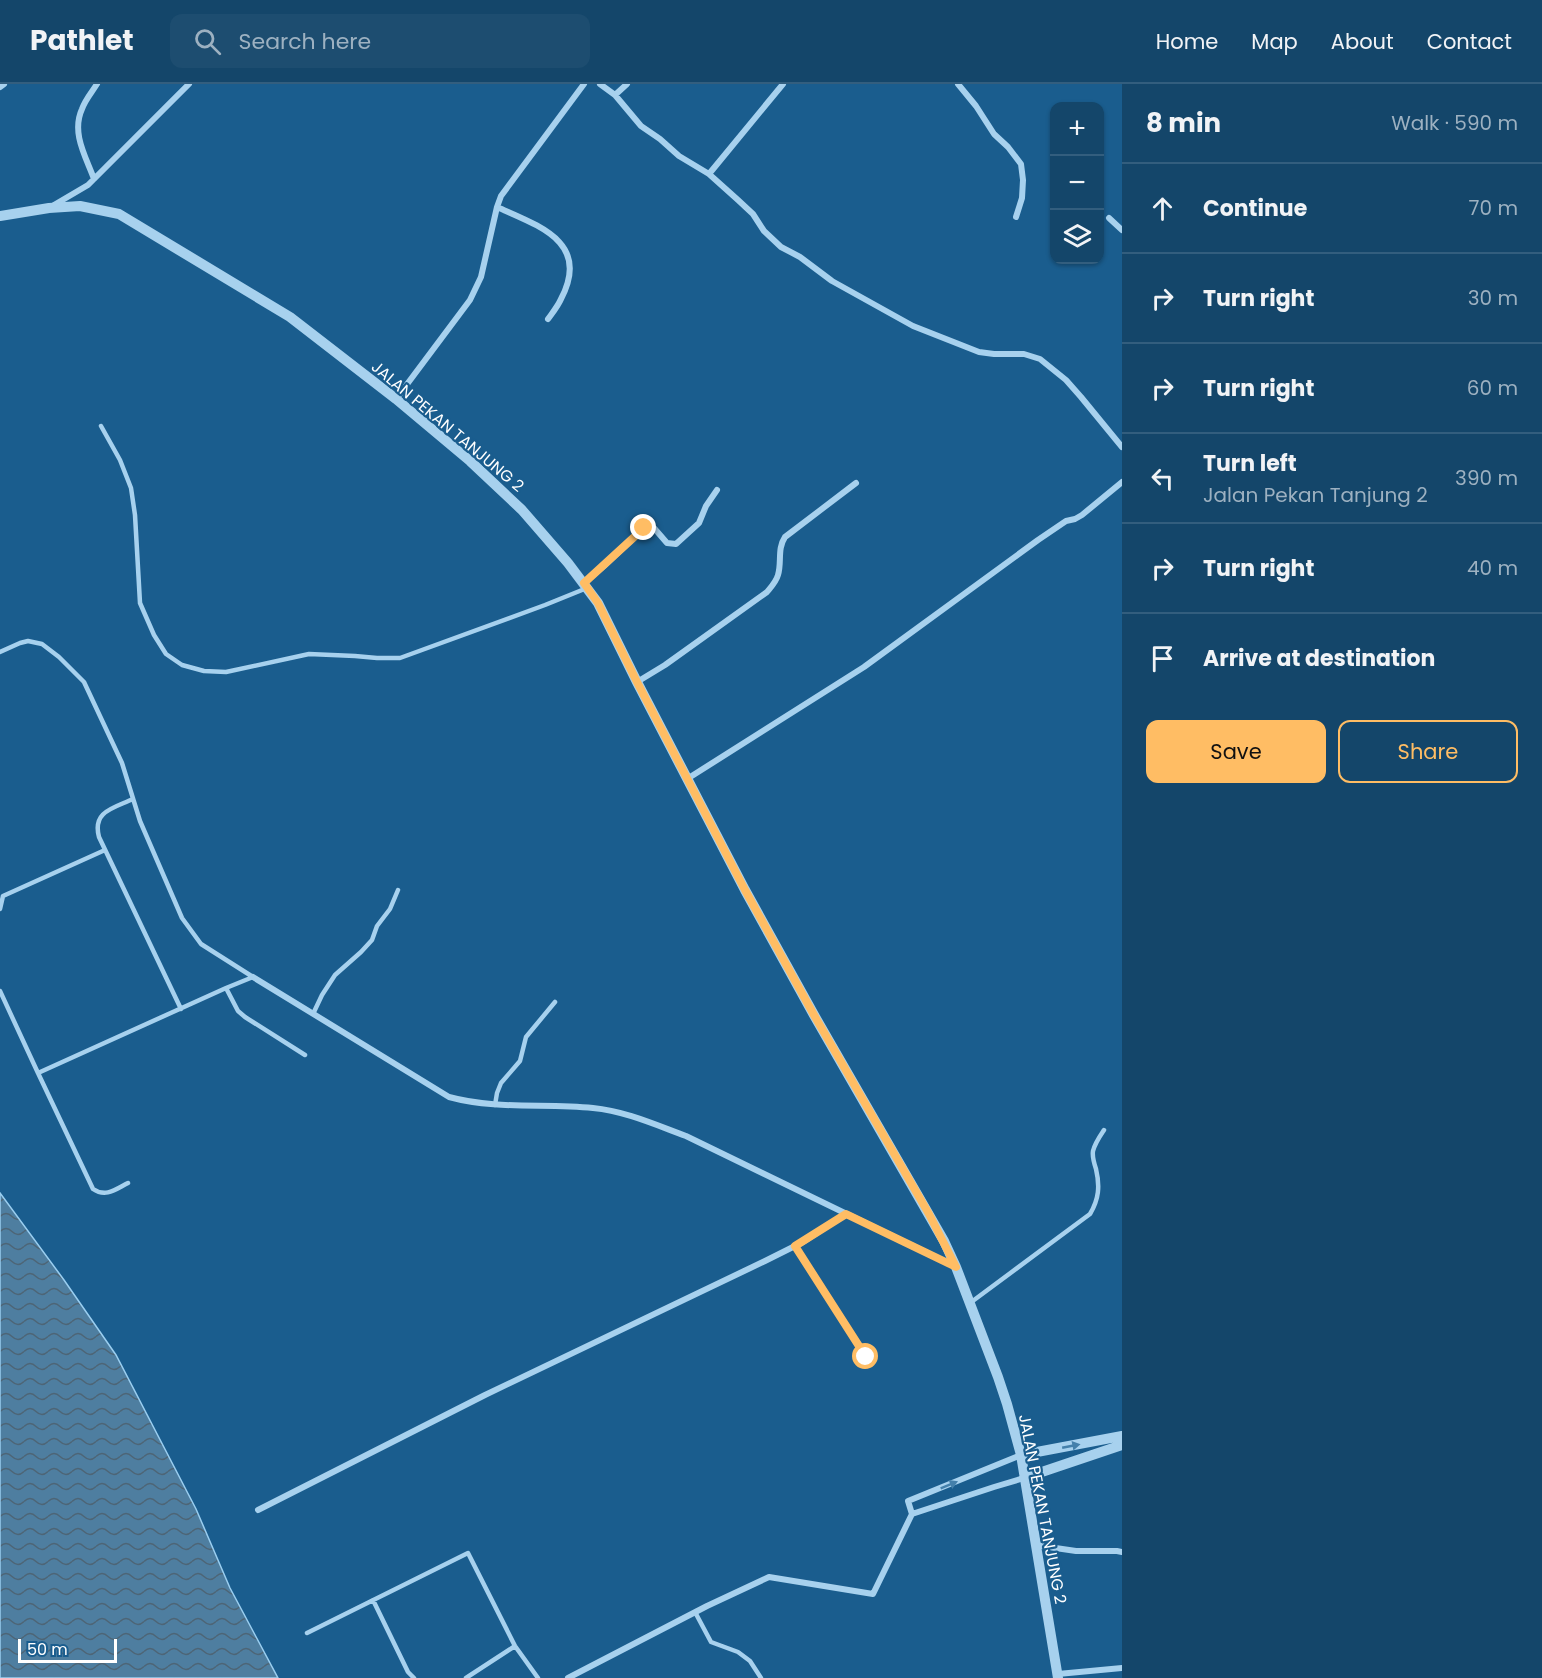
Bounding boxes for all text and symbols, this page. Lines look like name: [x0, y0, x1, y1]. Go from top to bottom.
search box: [170, 14, 590, 68]
text: Pathlet: [30, 21, 134, 60]
icon: search: [191, 25, 224, 58]
text: Search here: [239, 26, 371, 57]
text: Home: [1156, 27, 1218, 56]
text: Map: [1251, 27, 1298, 56]
text: About: [1331, 27, 1394, 56]
text: Contact: [1427, 27, 1512, 56]
map controls: [1050, 102, 1104, 264]
button: +: [1050, 102, 1104, 156]
text: 8 min: [1146, 105, 1221, 141]
text: Walk · 590 m: [1391, 109, 1518, 137]
button: −: [1050, 156, 1104, 210]
icon: ahead: [1146, 192, 1179, 225]
text: Continue: [1203, 193, 1307, 224]
text: 70 m: [1469, 194, 1518, 222]
button: layers: [1050, 210, 1104, 264]
icon: right: [1146, 282, 1179, 315]
text: Turn right: [1203, 283, 1314, 314]
text: 30 m: [1468, 284, 1518, 312]
street label: JALAN PEKAN TANJUNG 2: [366, 356, 529, 497]
icon: right: [1146, 372, 1179, 405]
text: Turn right: [1203, 373, 1314, 404]
text: 60 m: [1467, 374, 1518, 402]
text: Turn left: [1203, 448, 1297, 479]
icon: left: [1146, 462, 1179, 495]
text: 390 m: [1455, 464, 1518, 492]
text: Jalan Pekan Tanjung 2: [1203, 481, 1428, 509]
route end: [630, 514, 656, 540]
icon: right: [1146, 552, 1179, 585]
text: Turn right: [1203, 553, 1314, 584]
text: 40 m: [1467, 554, 1518, 582]
icon: arrive: [1146, 642, 1179, 675]
text: Arrive at destination: [1203, 643, 1435, 674]
button: Save: [1146, 720, 1326, 783]
button: Share: [1338, 720, 1518, 783]
route start: [852, 1343, 878, 1369]
street label: JALAN PEKAN TANJUNG 2: [1013, 1412, 1072, 1606]
one-way arrow: [1062, 1441, 1081, 1450]
one-way arrow: [940, 1480, 958, 1489]
scale bar: [18, 1636, 117, 1664]
text: 50 m: [27, 1638, 68, 1661]

